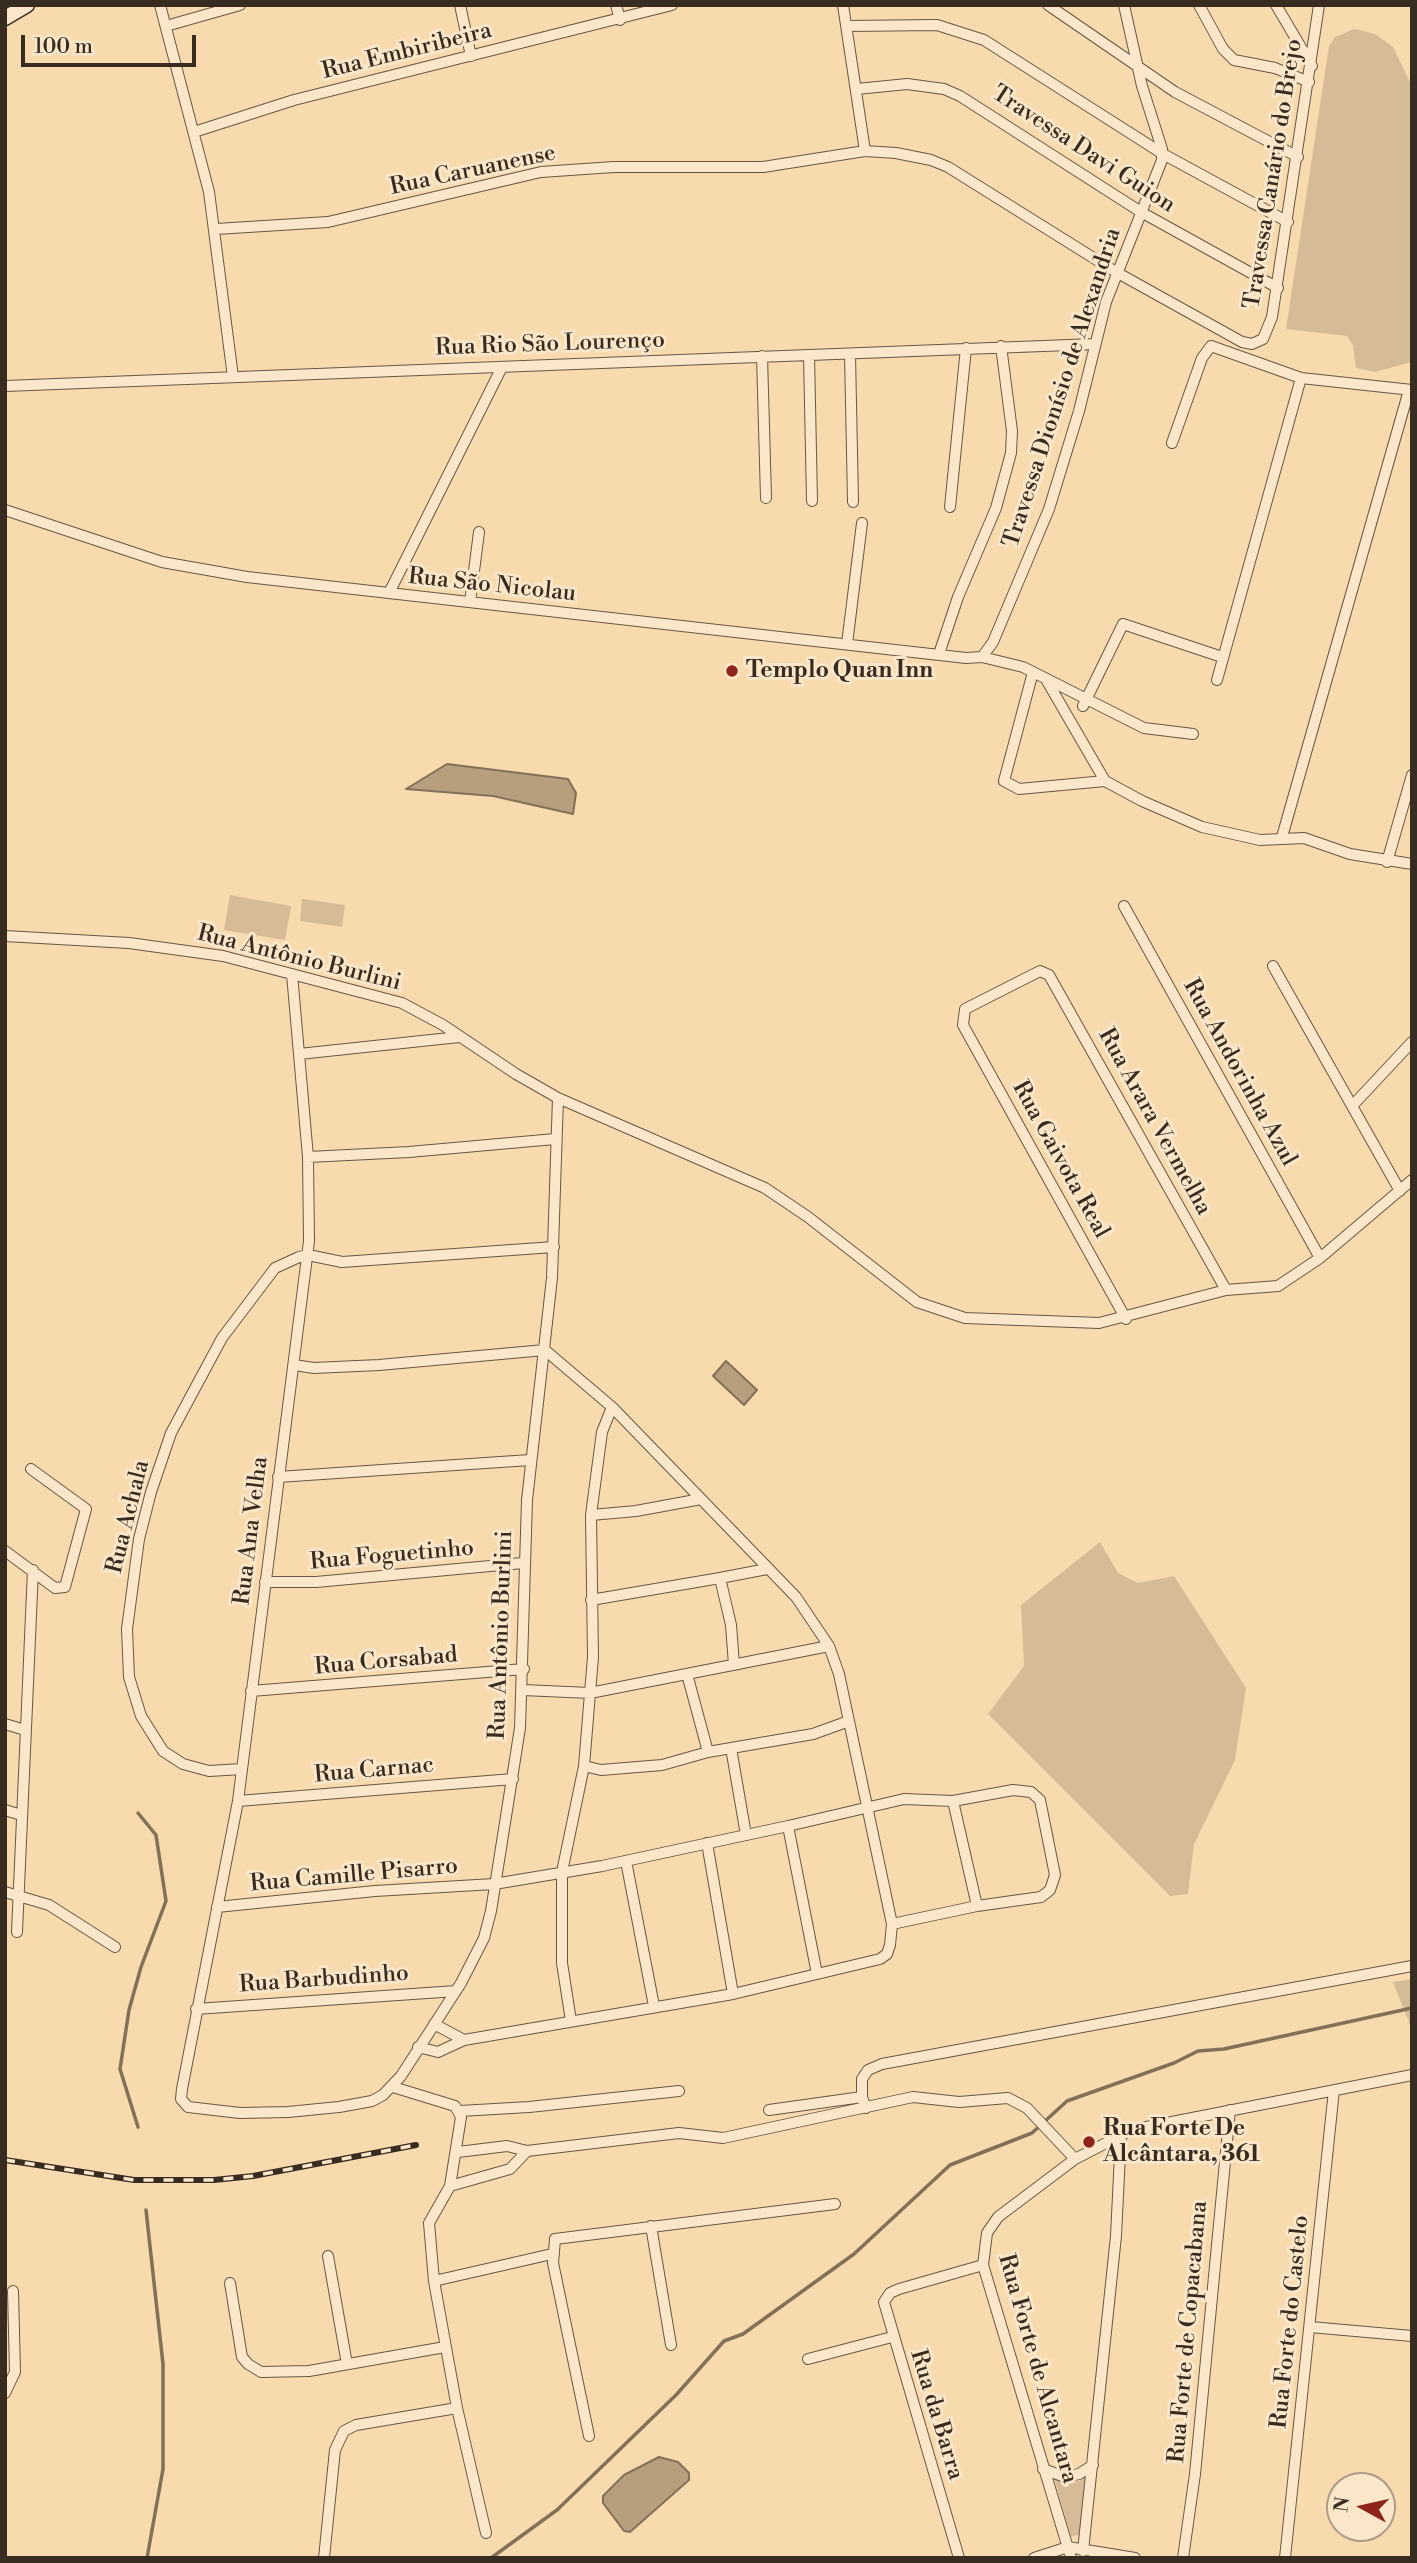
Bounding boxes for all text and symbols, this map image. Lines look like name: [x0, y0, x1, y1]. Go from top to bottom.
street label: Rua Embiribeira: [319, 18, 495, 86]
scale bar: [24, 21, 200, 65]
text: 100 m: [34, 34, 93, 60]
street label: Travessa Canário do Brejo: [1239, 37, 1309, 311]
street label: Travessa Davi Guion: [986, 80, 1180, 220]
street label: Rua Caruanense: [388, 140, 558, 202]
street label: Travessa Dionísio de Alexandria: [998, 225, 1128, 551]
street label: Rua Rio São Lourenço: [435, 327, 665, 363]
street label: Rua São Nicolau: [407, 563, 577, 609]
place label: Templo Quan Inn: [746, 657, 933, 685]
marker: Templo Quan Inn: [724, 663, 740, 679]
street label: Rua Antônio Burlini: [194, 920, 404, 998]
street label: Rua Andorinha Azul: [1176, 975, 1302, 1171]
street label: Rua Arara Vermelha: [1091, 1024, 1217, 1220]
street label: Rua Gaivota Real: [1005, 1076, 1115, 1244]
street label: Rua Ana Velha: [229, 1455, 275, 1607]
street label: Rua Achala: [102, 1458, 156, 1576]
street label: Rua Antônio Burlini: [485, 1530, 519, 1740]
street label: Rua Foguetinho: [309, 1535, 475, 1577]
street label: Rua Corsabad: [313, 1642, 459, 1682]
street label: Rua Carnac: [313, 1752, 435, 1790]
street label: Rua Camille Pisarro: [249, 1853, 459, 1899]
street label: Rua Barbudinho: [238, 1960, 410, 2000]
place label: Rua Forte De Alcântara, 361: [1103, 2115, 1260, 2169]
marker: Rua Forte De Alcântara, 361: [1081, 2134, 1097, 2150]
street label: Rua Forte de Copacabana: [1164, 2200, 1214, 2464]
street label: Rua Forte do Castelo: [1266, 2214, 1316, 2430]
street label: Rua Forte de Alcantara: [991, 2251, 1083, 2487]
street label: Rua da Barra: [903, 2347, 969, 2483]
north arrow: [1326, 2472, 1396, 2542]
text: N: [1329, 2495, 1355, 2513]

